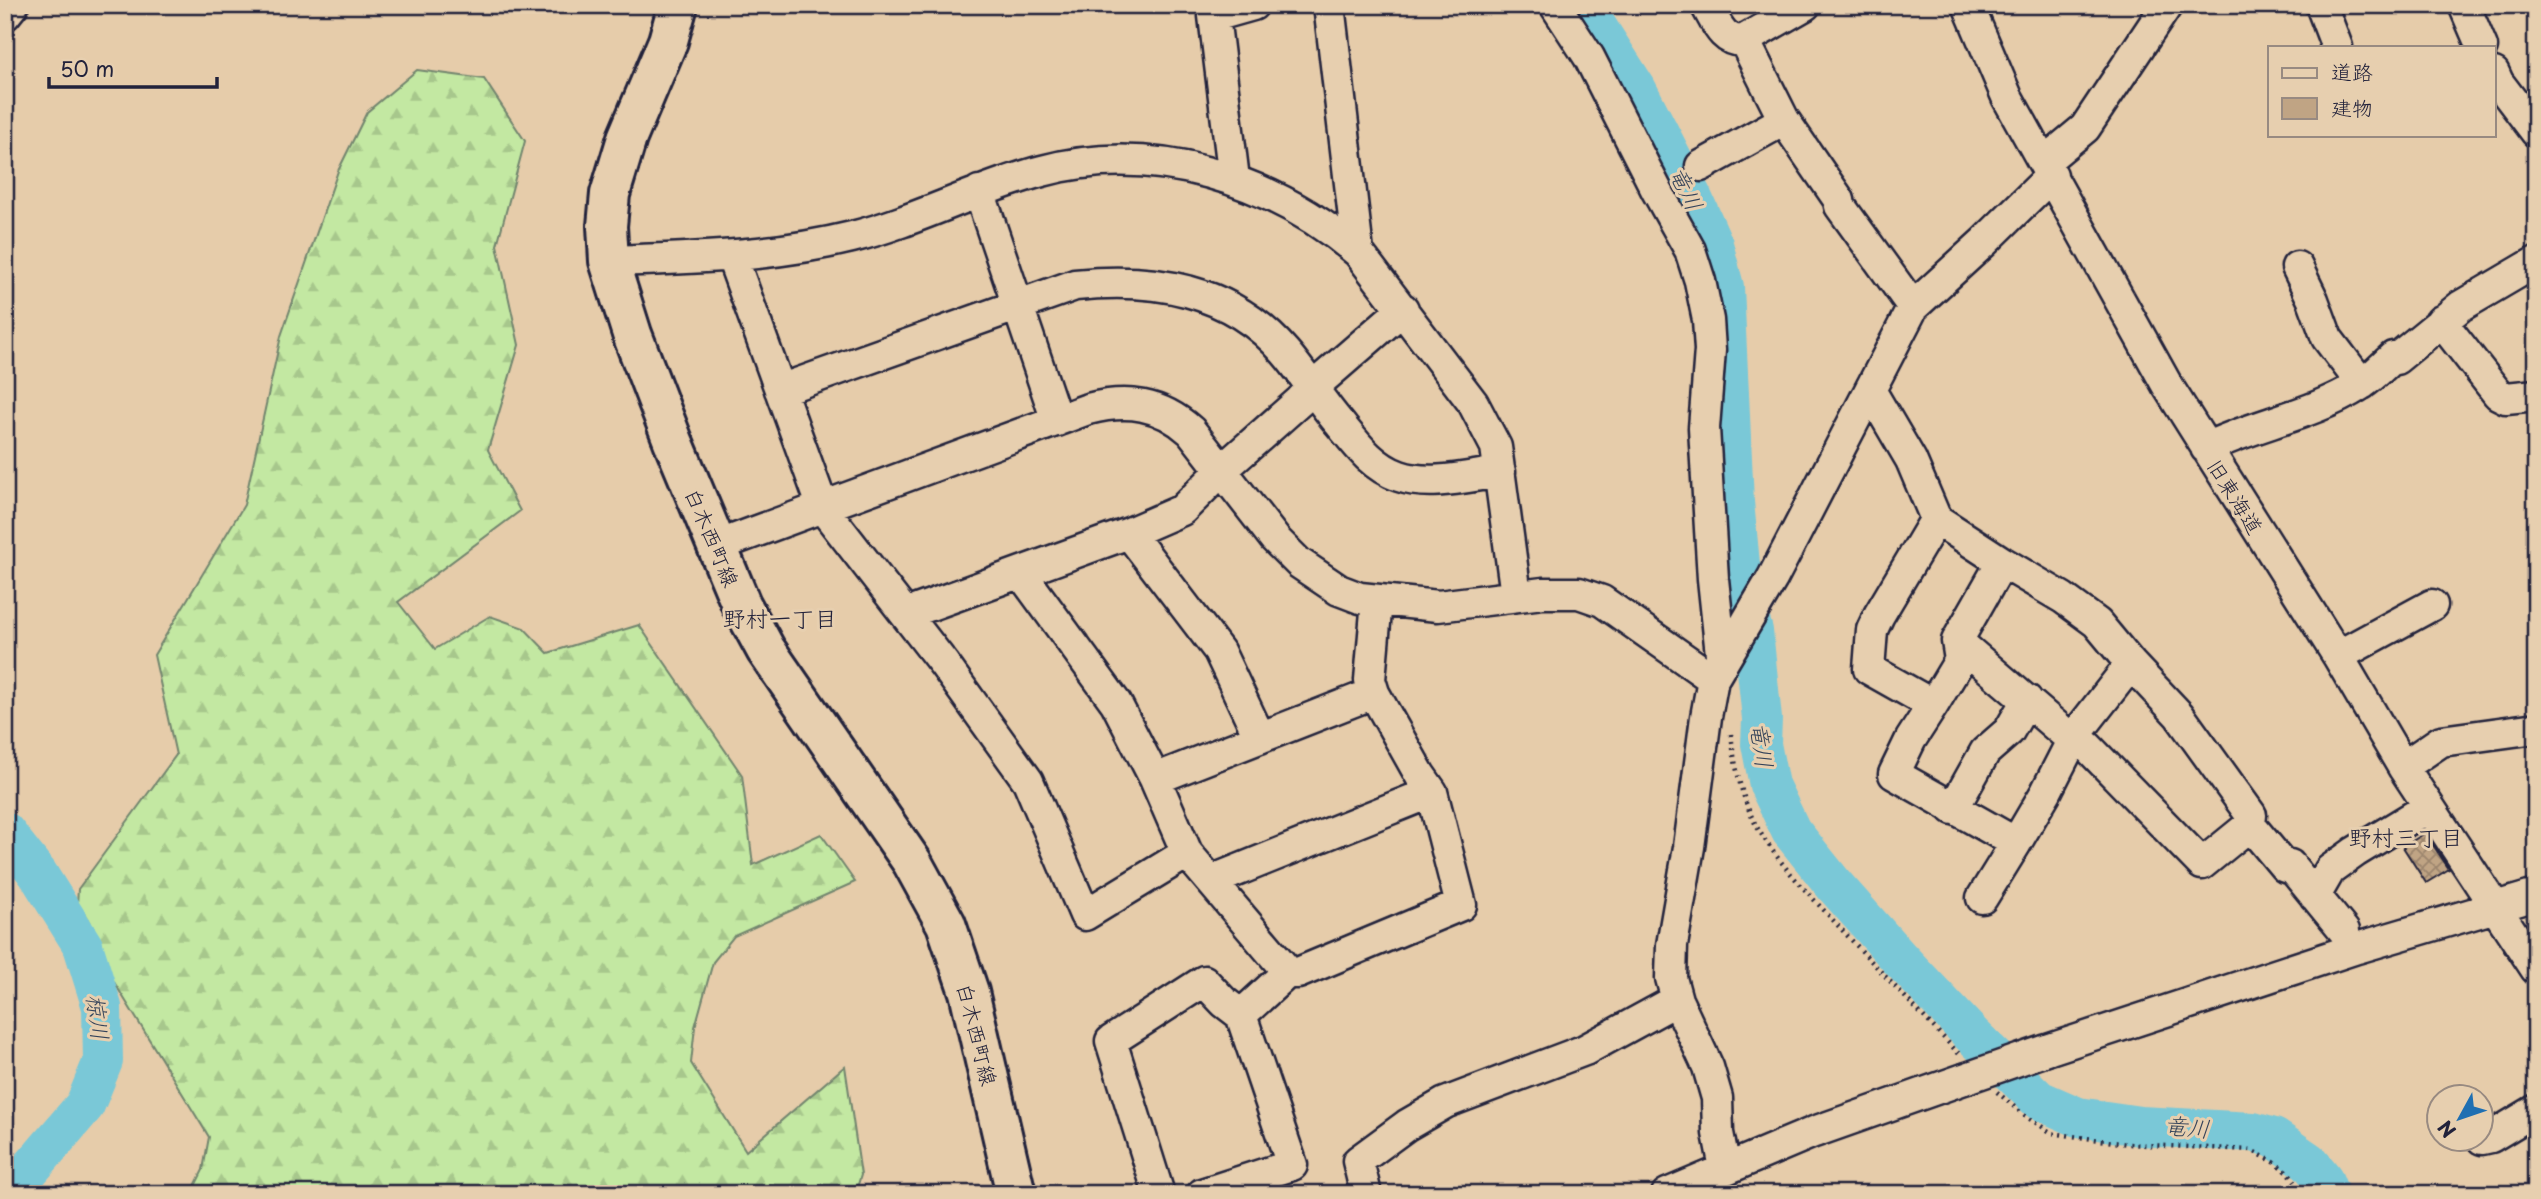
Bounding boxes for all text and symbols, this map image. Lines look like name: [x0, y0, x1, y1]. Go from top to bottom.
scale bar: [49, 46, 217, 90]
legend: [2268, 46, 2496, 136]
text: 50 m: [60, 52, 114, 84]
text: 道路: [2331, 55, 2373, 87]
text: 建物: [2331, 91, 2373, 123]
water label: 竜川: [1661, 160, 1713, 216]
street label: 旧東海道: [2200, 452, 2272, 540]
street label: 白木西町線: [678, 482, 748, 592]
district label: 野村一丁目: [723, 600, 838, 635]
water label: 竜川: [1742, 720, 1784, 770]
district label: 野村三丁目: [2349, 819, 2464, 854]
street label: 白木西町線: [950, 979, 1006, 1089]
water label: 椋川: [79, 992, 119, 1042]
north arrow: [2426, 1084, 2496, 1154]
water label: 竜川: [2163, 1107, 2211, 1145]
text: N: [2431, 1115, 2462, 1144]

